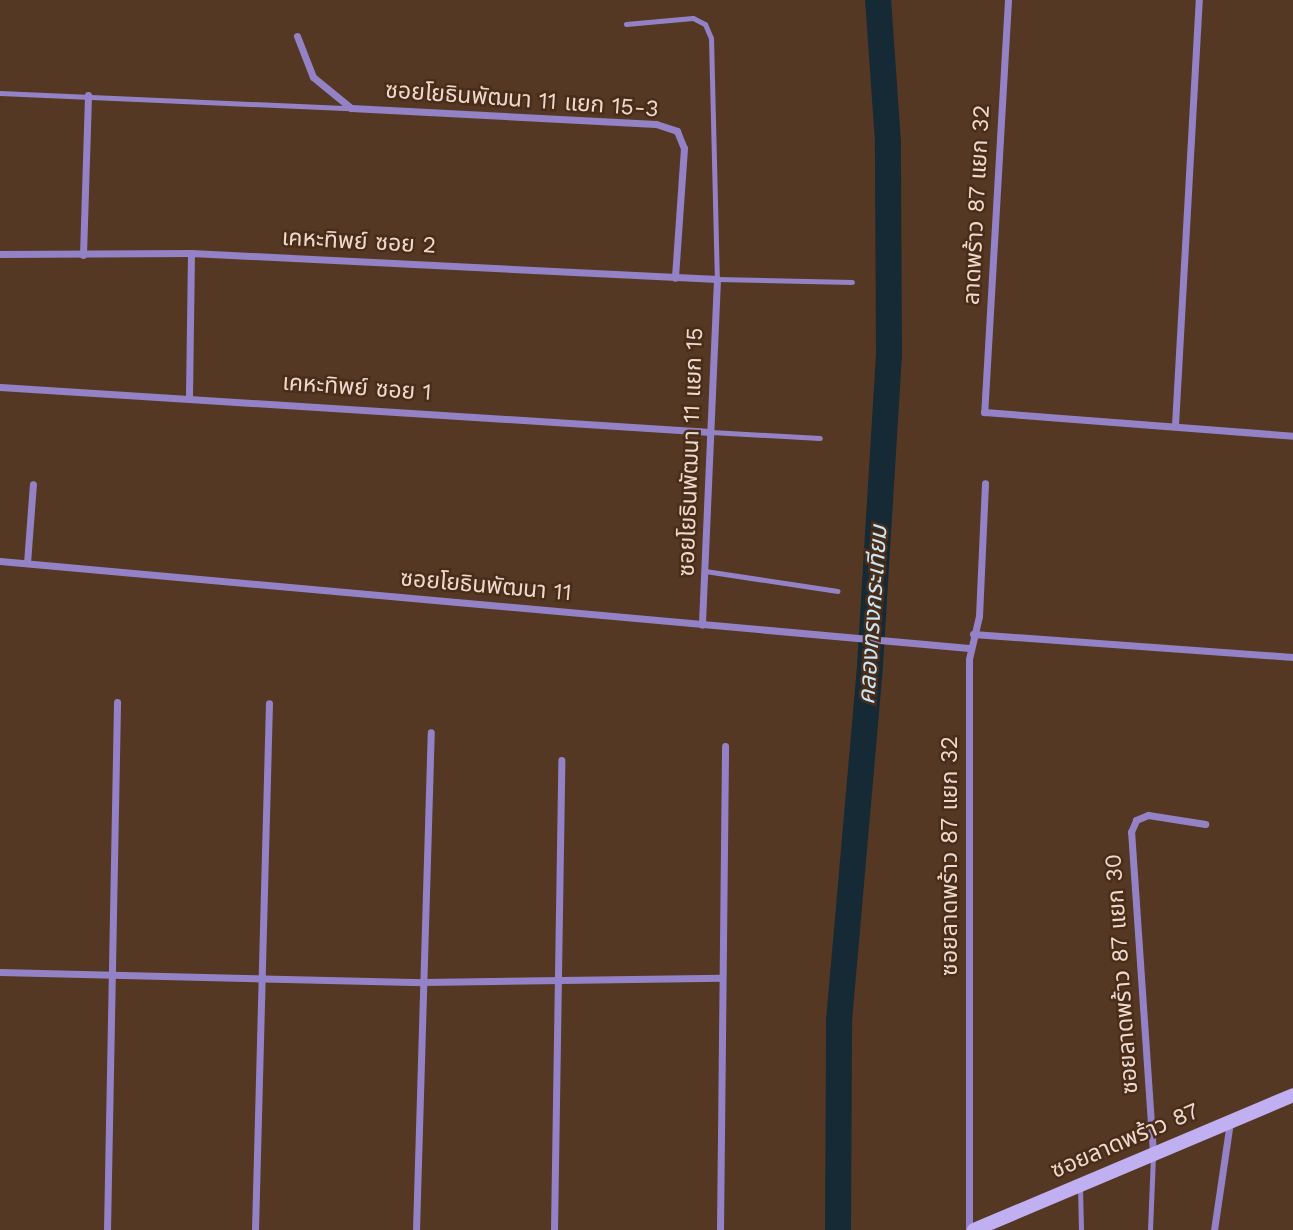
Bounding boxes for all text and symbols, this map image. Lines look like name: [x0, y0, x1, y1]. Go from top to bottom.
street label: ซอยโยธินพัฒนา 11 แยก 15-3: [384, 77, 660, 123]
street label: ลาดพร้าว 87 แยก 32: [958, 104, 996, 306]
street label: เคหะทิพย์ ซอย 2: [281, 224, 437, 260]
street label: ซอยโยธินพัฒนา 11 แยก 15: [673, 327, 709, 577]
street label: เคหะทิพย์ ซอย 1: [281, 369, 433, 407]
water label: คลองทรงกระเทียม: [852, 525, 894, 705]
street label: ซอยโยธินพัฒนา 11: [399, 565, 573, 607]
street label: ซอยลาดพร้าว 87 แยก 32: [936, 736, 964, 976]
street label: ซอยลาดพร้าว 87 แยก 30: [1100, 853, 1144, 1095]
street label: ซอยลาดพร้าว 87: [1047, 1097, 1203, 1185]

